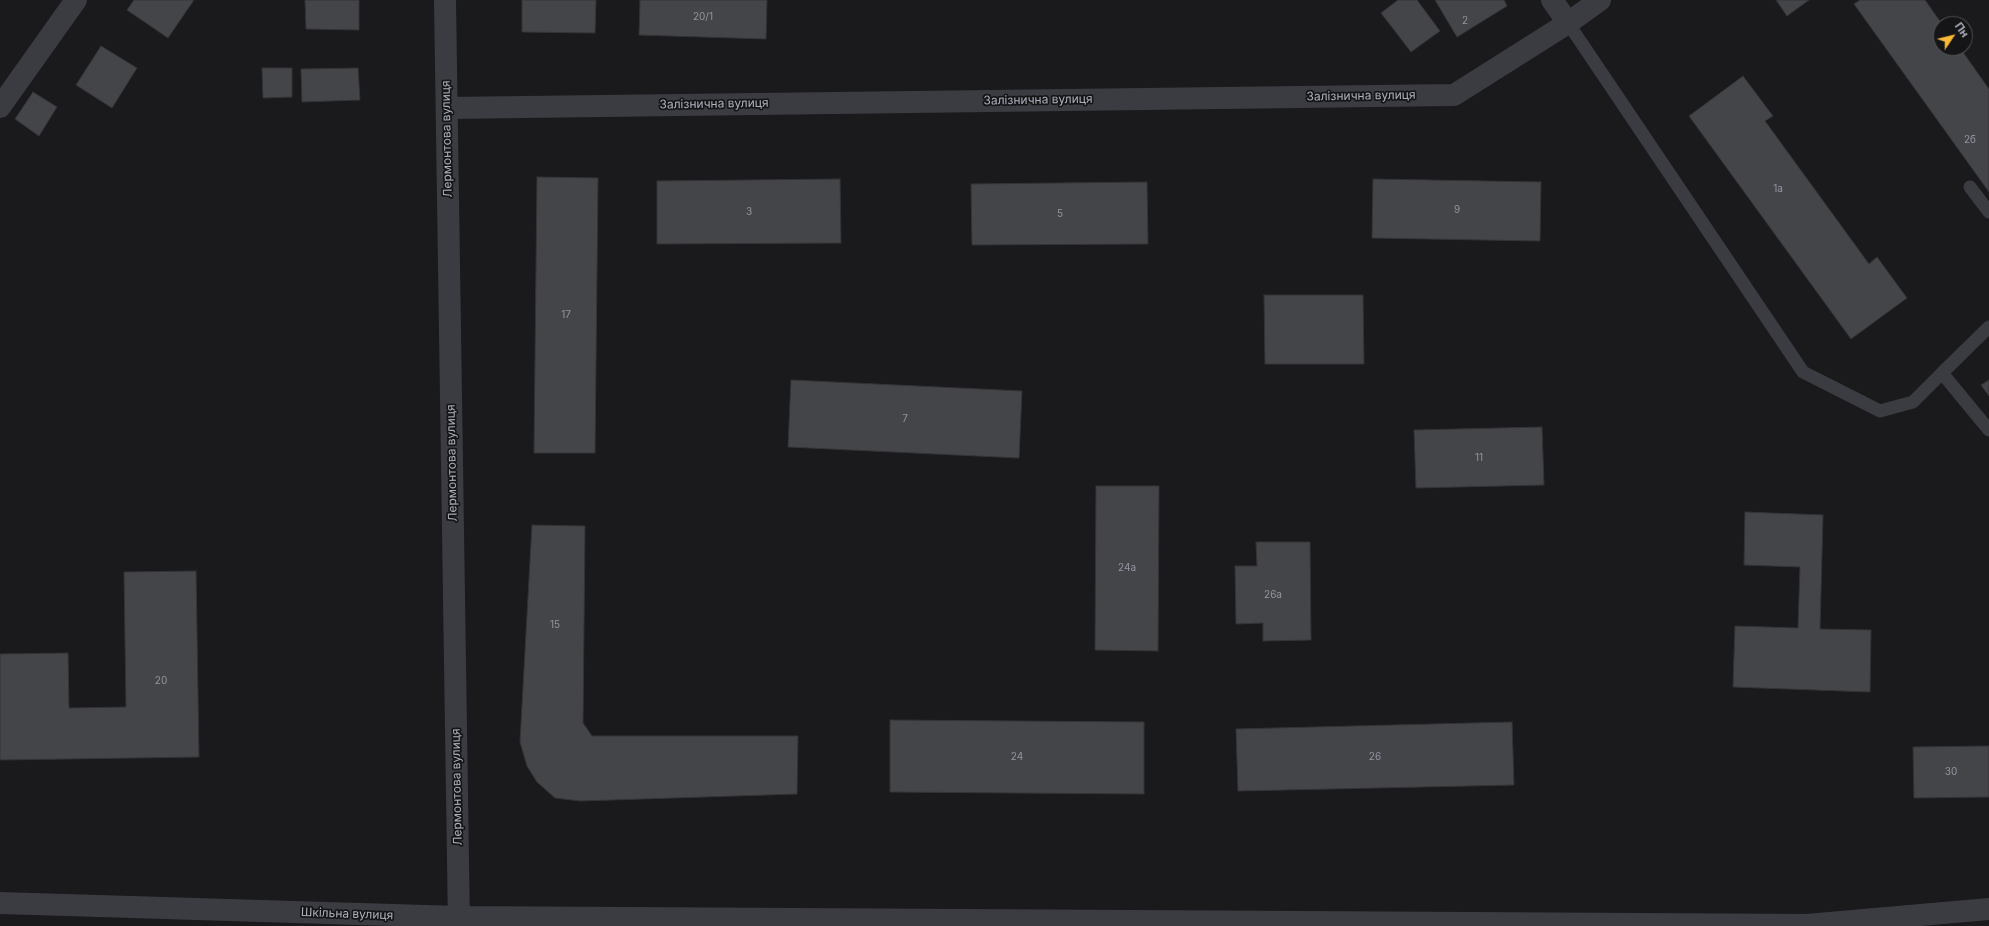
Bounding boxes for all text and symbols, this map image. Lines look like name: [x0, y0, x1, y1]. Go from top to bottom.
house number: 20/1: [693, 11, 713, 23]
house number: 2: [1462, 15, 1468, 27]
north arrow: [1933, 16, 1973, 56]
text: Пн: [1952, 19, 1972, 40]
street label: Лермонтова вулиця: [439, 80, 455, 198]
street label: Залізнична вулиця: [1306, 88, 1416, 104]
street label: Залізнична вулиця: [983, 92, 1093, 108]
street label: Залізнична вулиця: [659, 96, 769, 112]
house number: 2б: [1964, 134, 1976, 146]
house number: 1а: [1773, 183, 1783, 195]
house number: 9: [1454, 204, 1460, 216]
house number: 3: [746, 206, 752, 218]
house number: 5: [1057, 208, 1063, 220]
house number: 17: [561, 309, 571, 321]
street label: Лермонтова вулиця: [444, 404, 460, 522]
house number: 7: [902, 413, 908, 425]
house number: 11: [1475, 452, 1483, 464]
house number: 24а: [1118, 562, 1136, 574]
house number: 26а: [1264, 589, 1282, 601]
house number: 15: [550, 619, 560, 631]
house number: 20: [155, 675, 167, 687]
street label: Лермонтова вулиця: [449, 728, 465, 846]
house number: 24: [1011, 751, 1023, 763]
house number: 26: [1369, 751, 1381, 763]
house number: 30: [1945, 766, 1957, 778]
street label: Шкільна вулиця: [301, 905, 393, 923]

